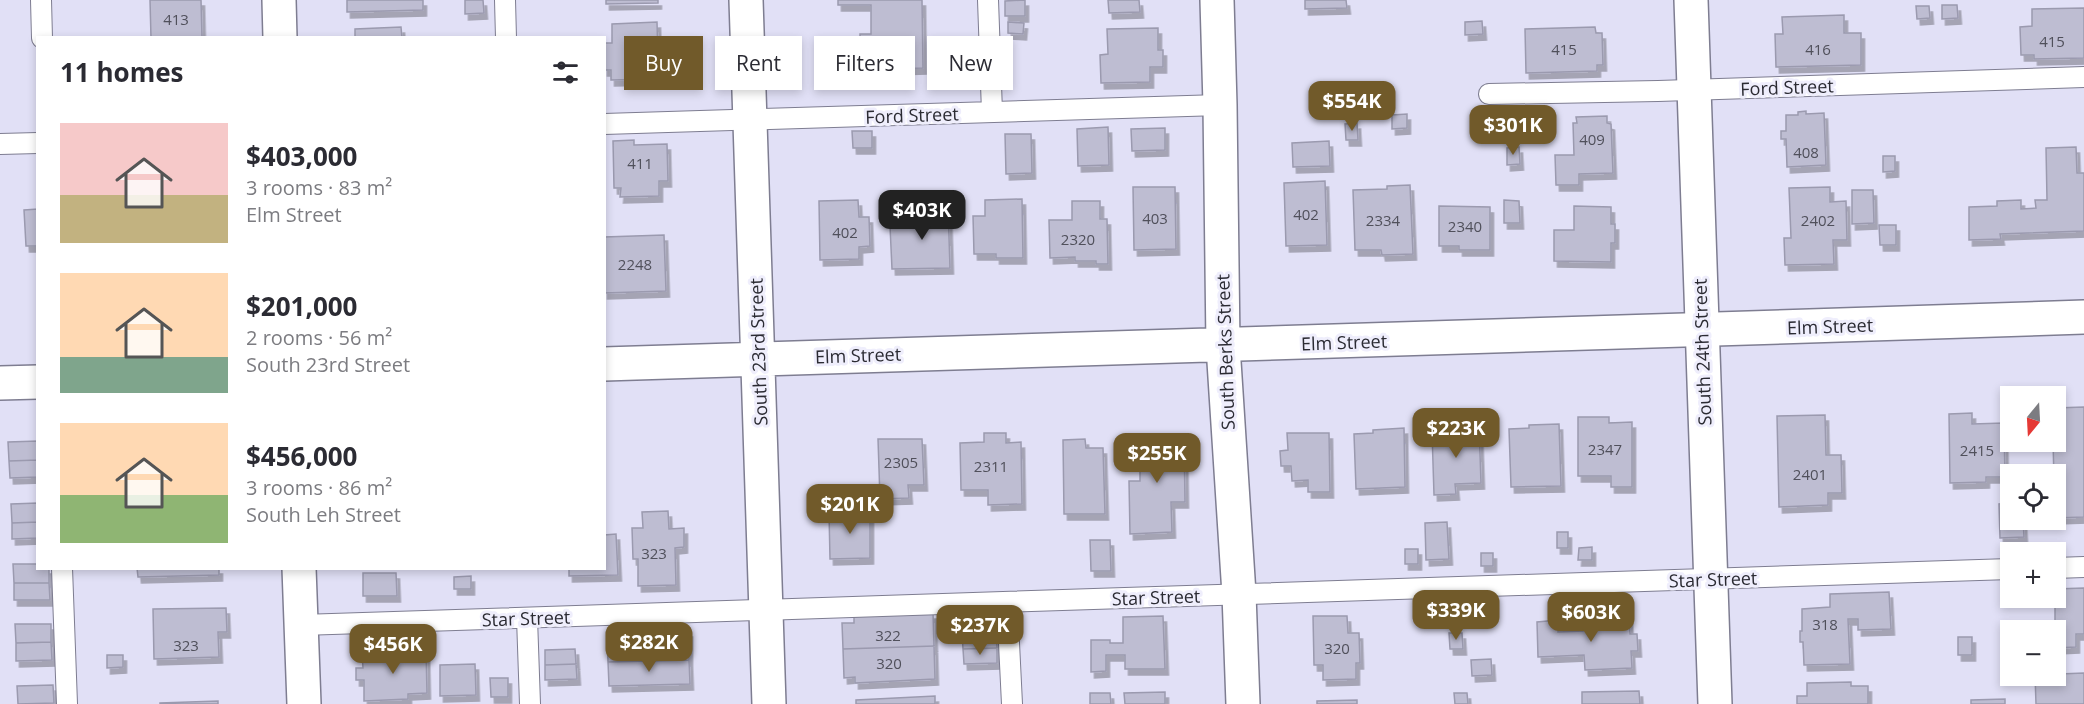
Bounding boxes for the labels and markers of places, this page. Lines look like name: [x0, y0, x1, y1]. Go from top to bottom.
pin: $554K: [1310, 81, 1394, 132]
pin: $301K: [1471, 105, 1555, 156]
pin: $403K: [880, 190, 964, 241]
pin: $223K: [1414, 408, 1498, 459]
pin: $255K: [1115, 433, 1199, 484]
pin: $201K: [808, 484, 892, 535]
pin: $339K: [1414, 590, 1498, 641]
pin: $603K: [1549, 592, 1633, 643]
pin: $237K: [938, 605, 1022, 656]
pin: $282K: [607, 622, 691, 673]
pin: $456K: [351, 624, 435, 675]

